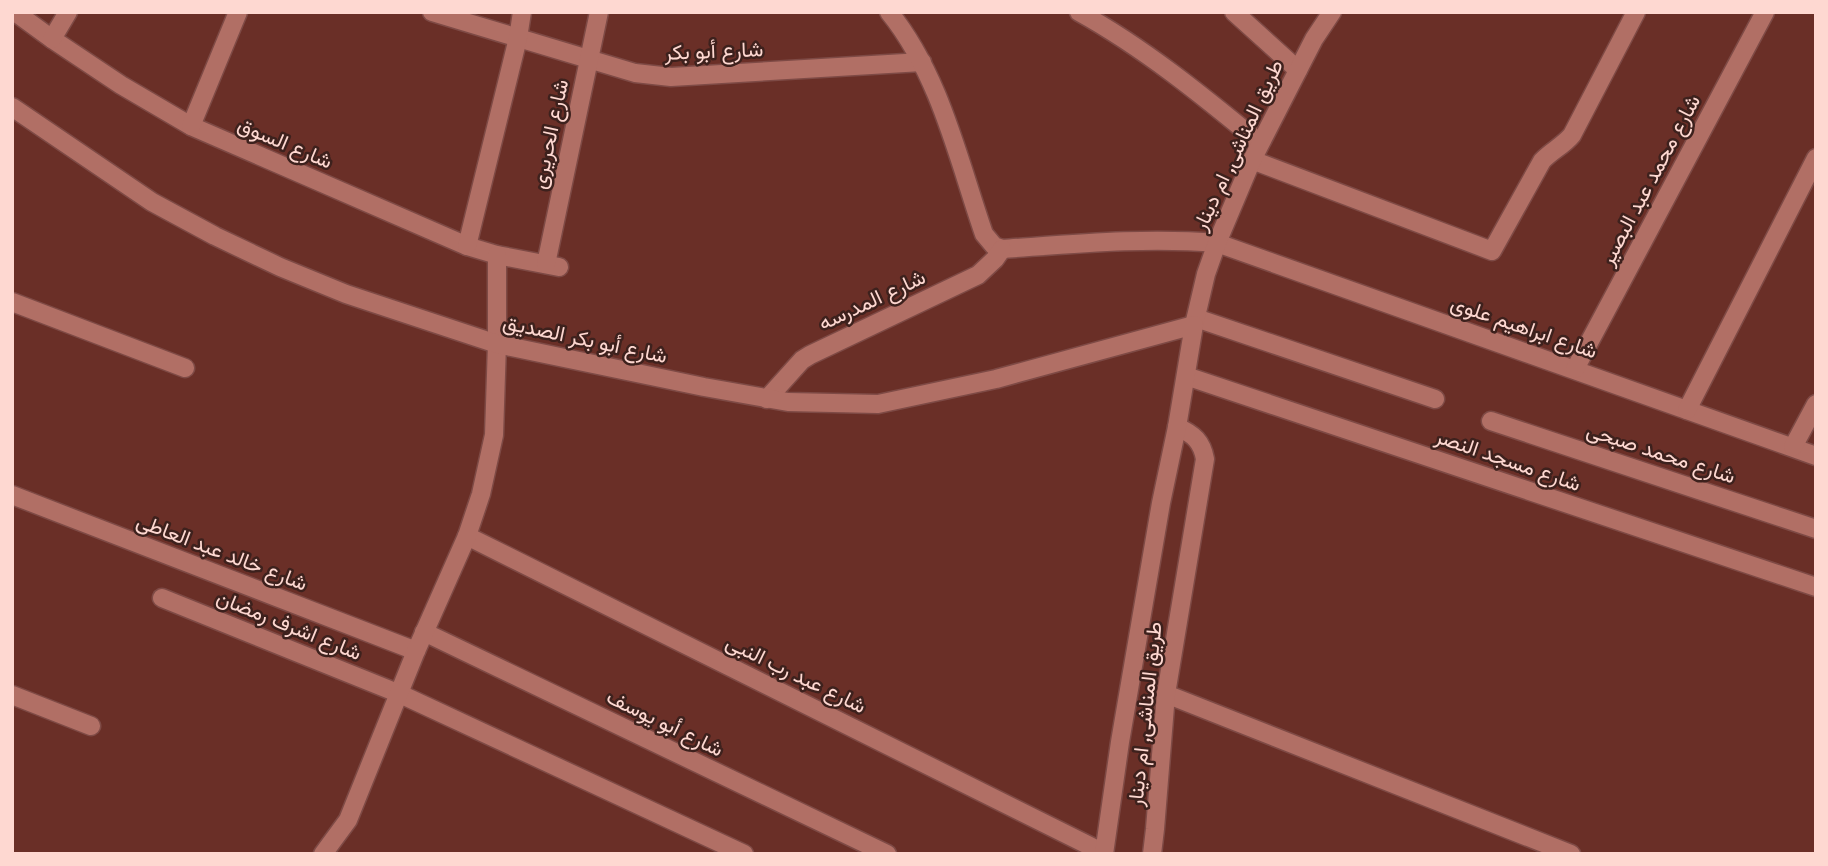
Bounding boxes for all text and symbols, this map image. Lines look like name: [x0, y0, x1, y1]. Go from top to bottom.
street label: شارع أبو بكر: [663, 36, 764, 67]
street label: طريق المناشى, ام دينار: [1187, 55, 1290, 236]
street label: شارع الحريرى: [526, 77, 575, 191]
street label: شارع محمد عبد البصير: [1594, 90, 1707, 271]
street label: شارع السوق: [233, 111, 336, 175]
street label: شارع المدرسه: [814, 264, 930, 337]
street label: شارع ابراهيم علوى: [1447, 290, 1601, 365]
street label: شارع أبو بكر الصديق: [500, 309, 670, 370]
street label: شارع محمد صبحى: [1583, 417, 1739, 490]
street label: شارع مسجد النصر: [1431, 423, 1584, 498]
street label: شارع خالد عبد العاطى: [133, 507, 311, 597]
street label: شارع اشرف رمضان: [212, 584, 365, 667]
street label: طريق المناشى, ام دينار: [1122, 620, 1169, 809]
street label: شارع عبد رب النبى: [721, 629, 870, 720]
street label: شارع أبو يوسف: [602, 684, 728, 763]

